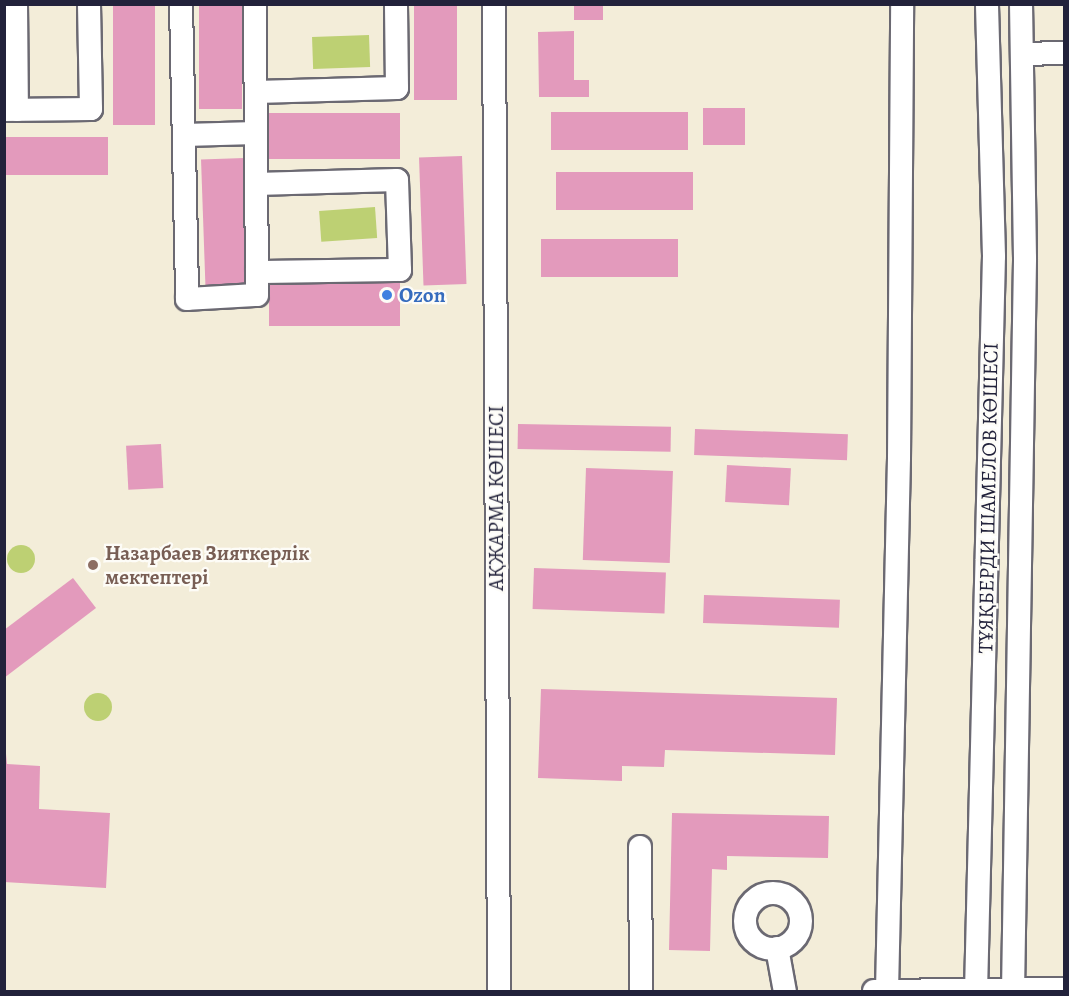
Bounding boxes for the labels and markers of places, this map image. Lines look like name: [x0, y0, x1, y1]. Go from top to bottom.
place label: Ozon: [399, 282, 445, 308]
marker: Ozon: [380, 288, 394, 302]
place label: Назарбаев Зияткерлік мектептері: [105, 540, 309, 590]
marker: Назарбаев Зияткерлік мектептері: [86, 558, 100, 572]

